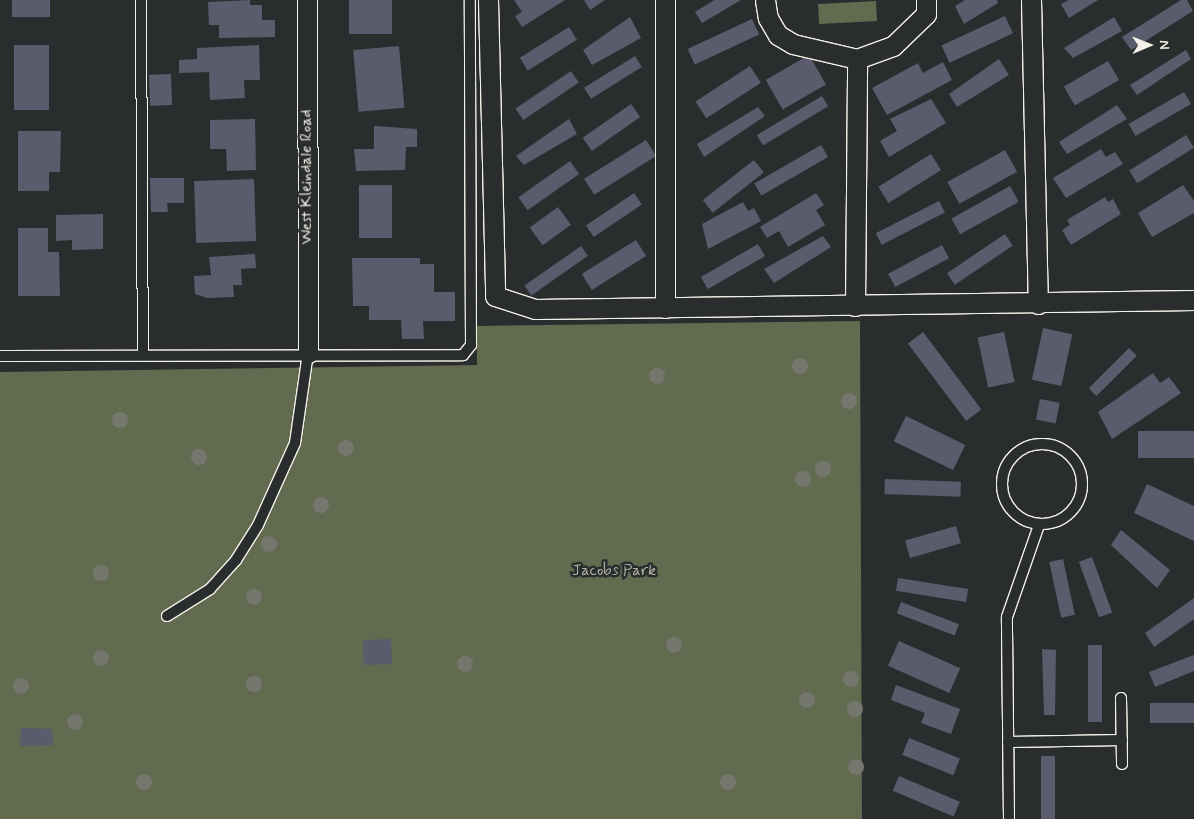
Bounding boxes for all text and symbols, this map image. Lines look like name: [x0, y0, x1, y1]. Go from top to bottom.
north arrow: [1124, 20, 1174, 70]
text: N: [1155, 40, 1173, 50]
street label: West Kleindale Road: [297, 110, 317, 244]
park label: Jacobs Park: [573, 561, 655, 581]

